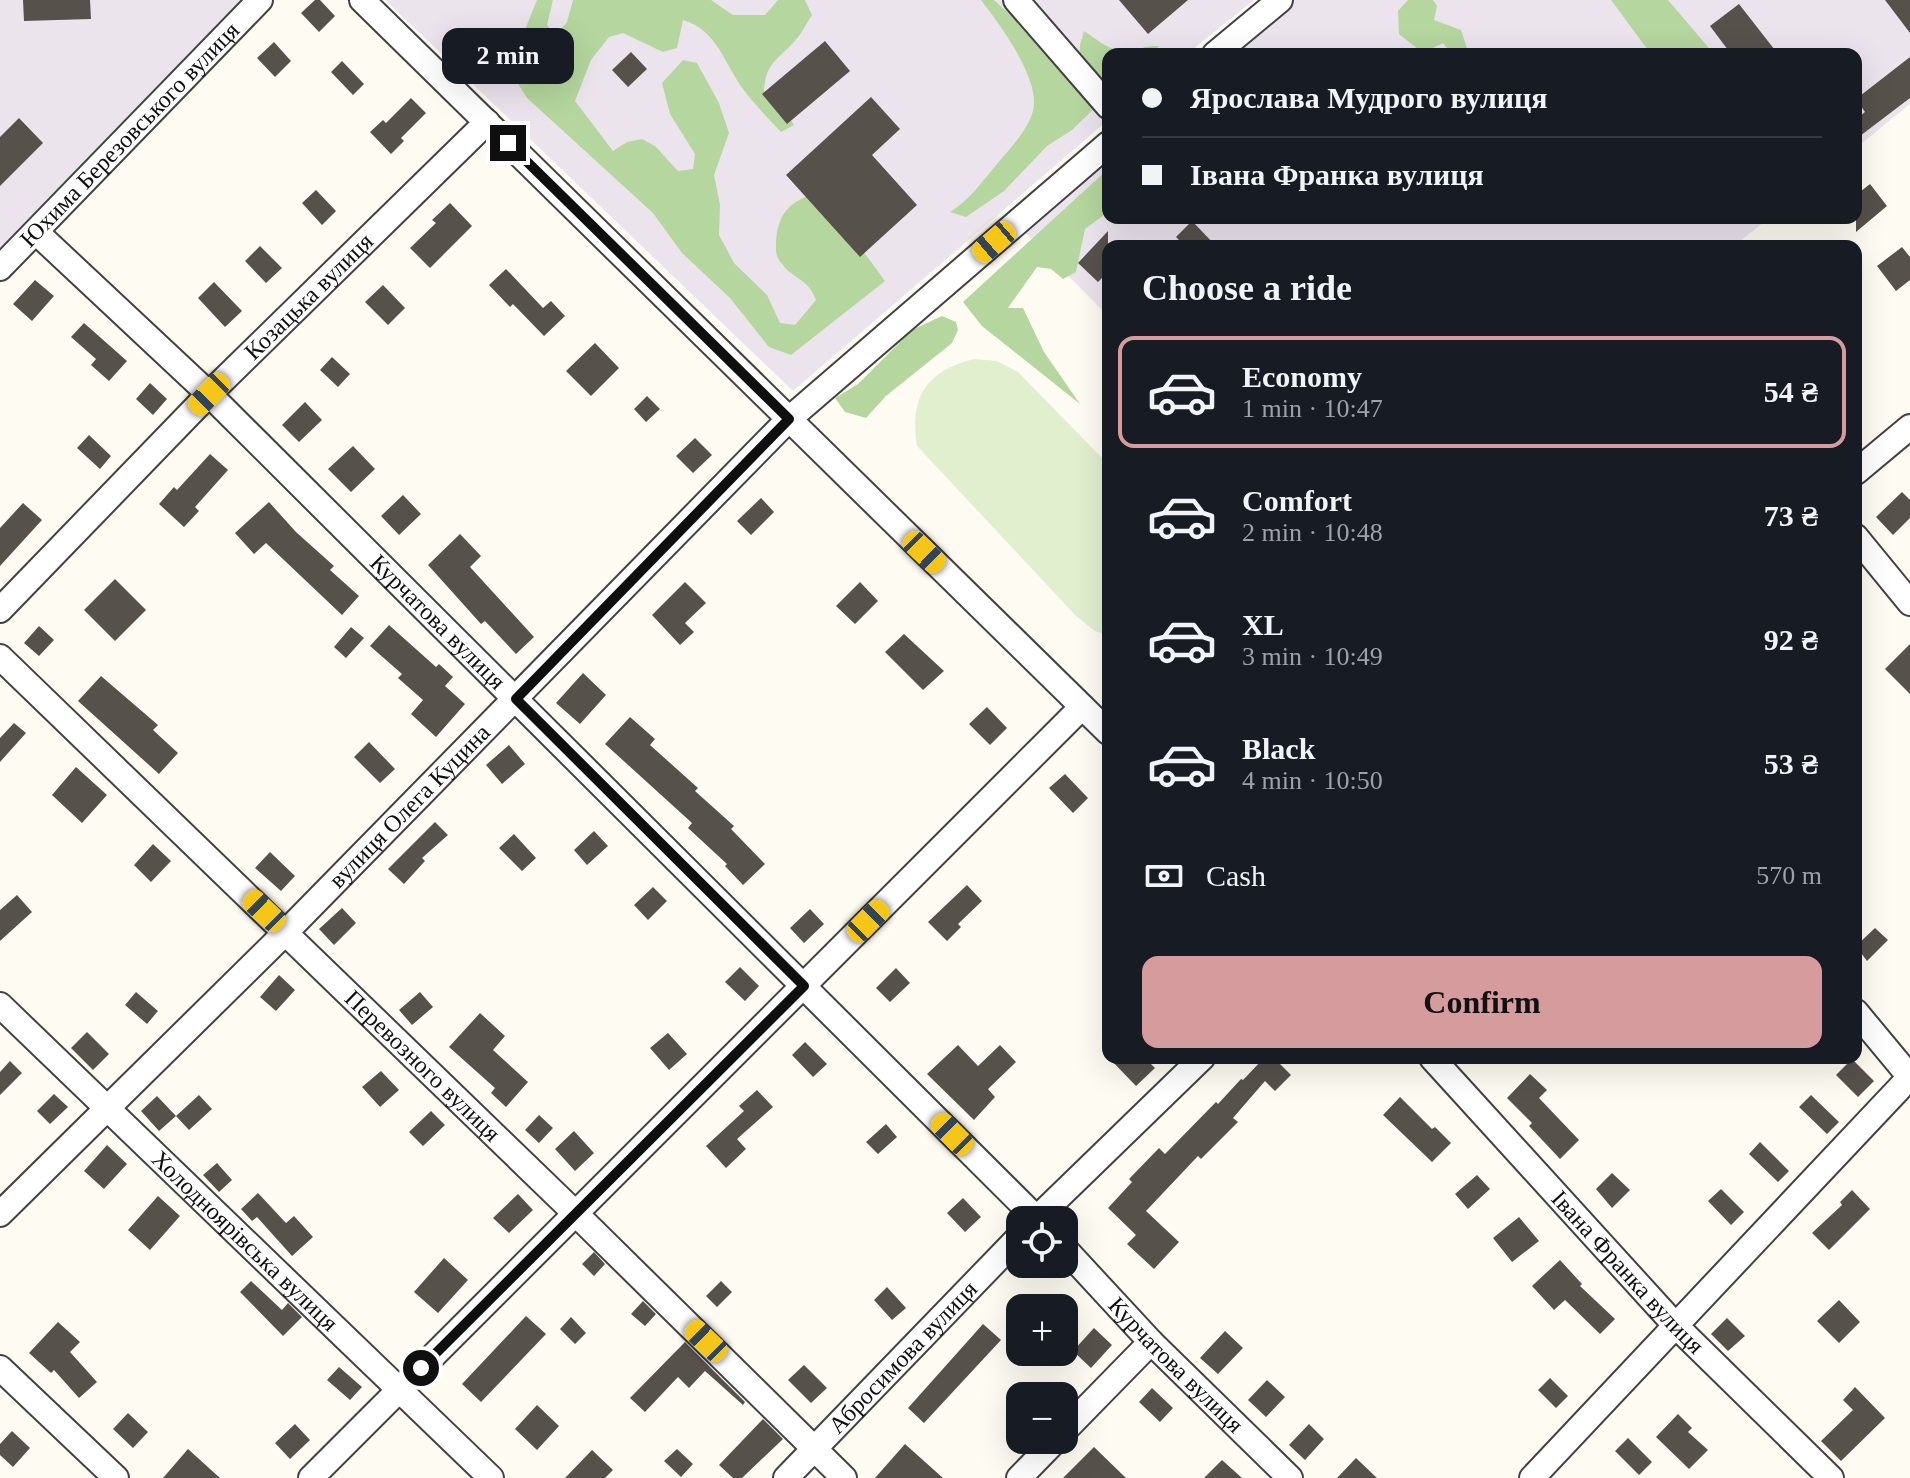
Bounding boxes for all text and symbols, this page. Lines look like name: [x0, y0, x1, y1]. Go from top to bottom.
street label: Юхима Березовського вулиця: [15, 17, 244, 252]
callout: 2 min: [442, 27, 574, 83]
text: 2 min: [477, 41, 539, 70]
text: Ярослава Мудрого вулиця: [1190, 81, 1548, 114]
route end: [490, 125, 526, 161]
text: Івана Франка вулиця: [1190, 158, 1484, 191]
car: [968, 217, 1020, 267]
street label: Козацька вулиця: [239, 228, 378, 365]
text: Choose a ride: [1142, 268, 1352, 308]
icon: car: [1146, 356, 1218, 428]
text: Economy: [1242, 360, 1362, 393]
car: [184, 368, 234, 420]
text: 54 ₴: [1764, 375, 1818, 408]
text: 1 min · 10:47: [1242, 394, 1383, 423]
icon: car: [1146, 480, 1218, 552]
text: Comfort: [1242, 484, 1352, 517]
text: 73 ₴: [1764, 499, 1818, 532]
text: 2 min · 10:48: [1242, 518, 1383, 547]
car: [898, 527, 950, 577]
street label: Курчатова вулиця: [365, 549, 511, 695]
icon: car: [1146, 604, 1218, 676]
text: XL: [1242, 608, 1284, 641]
text: 92 ₴: [1764, 623, 1818, 656]
text: 3 min · 10:49: [1242, 642, 1383, 671]
street label: вулиця Олега Куцина: [324, 719, 495, 893]
icon: car: [1146, 728, 1218, 800]
text: Black: [1242, 732, 1315, 765]
text: 53 ₴: [1764, 747, 1818, 780]
text: 4 min · 10:50: [1242, 766, 1383, 795]
icon: cash: [1142, 854, 1186, 898]
text: Cash: [1206, 859, 1266, 892]
text: 570 m: [1756, 861, 1822, 890]
car: [238, 886, 290, 936]
car: [843, 896, 893, 946]
button: Confirm: [1142, 956, 1822, 1048]
street label: Перевозного вулиця: [340, 985, 506, 1147]
car: [927, 1109, 977, 1159]
street label: Холодноярівська вулиця: [147, 1145, 343, 1336]
street label: Івана Франка вулиця: [1546, 1185, 1709, 1359]
map controls: [1006, 1206, 1078, 1454]
button: locate: [1006, 1206, 1078, 1278]
street label: Абросимова вулиця: [823, 1276, 982, 1439]
street label: Курчатова вулиця: [1103, 1292, 1249, 1438]
button: +: [1006, 1294, 1078, 1366]
car: [680, 1316, 732, 1366]
route start: [403, 1350, 439, 1386]
button: −: [1006, 1382, 1078, 1454]

